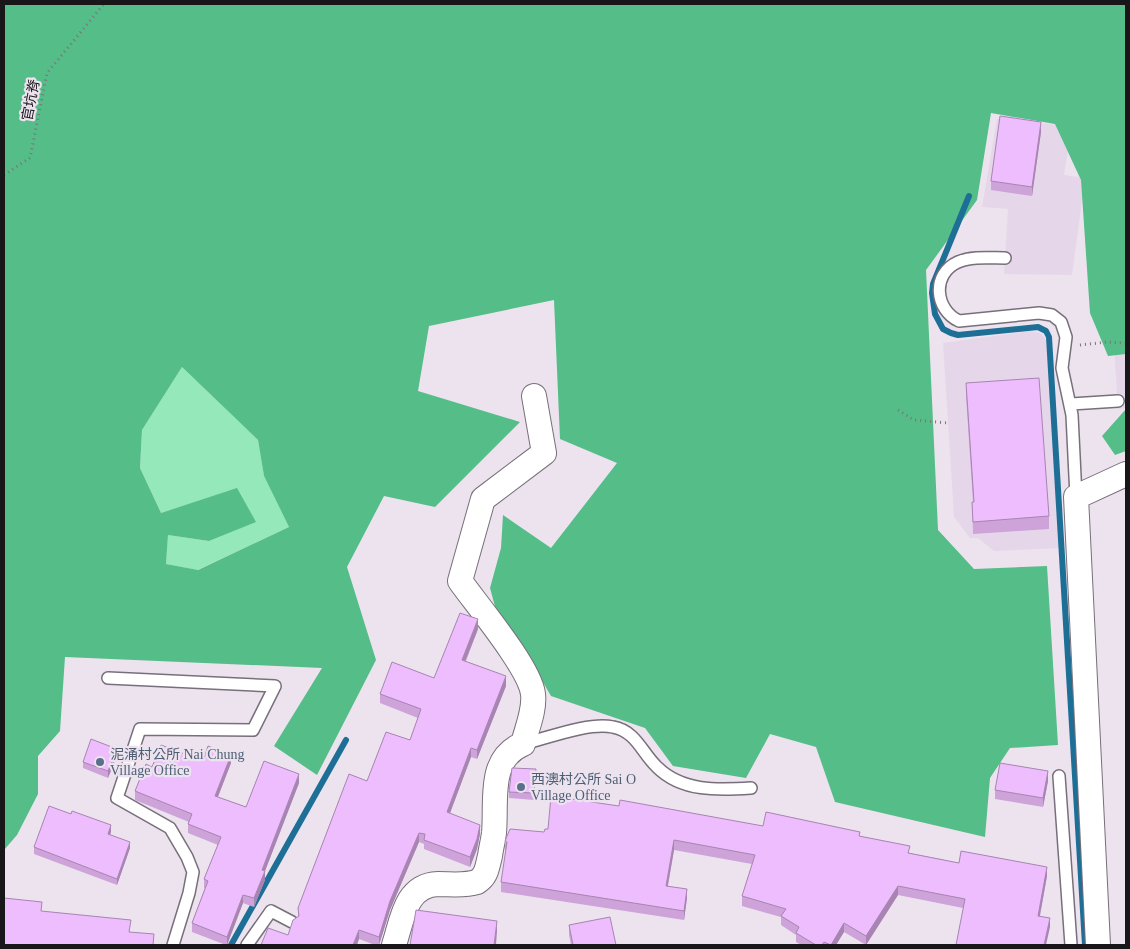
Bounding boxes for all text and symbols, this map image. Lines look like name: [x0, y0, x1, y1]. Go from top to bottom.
street label: 官坑脊: [19, 78, 42, 122]
place label: 泥涌村公所 Nai Chung Village Office: [110, 746, 245, 778]
marker: 泥涌村公所 Nai Chung Village Office: [94, 756, 106, 768]
place label: 西澳村公所 Sai O Village Office: [531, 771, 636, 803]
marker: 西澳村公所 Sai O Village Office: [515, 781, 527, 793]

